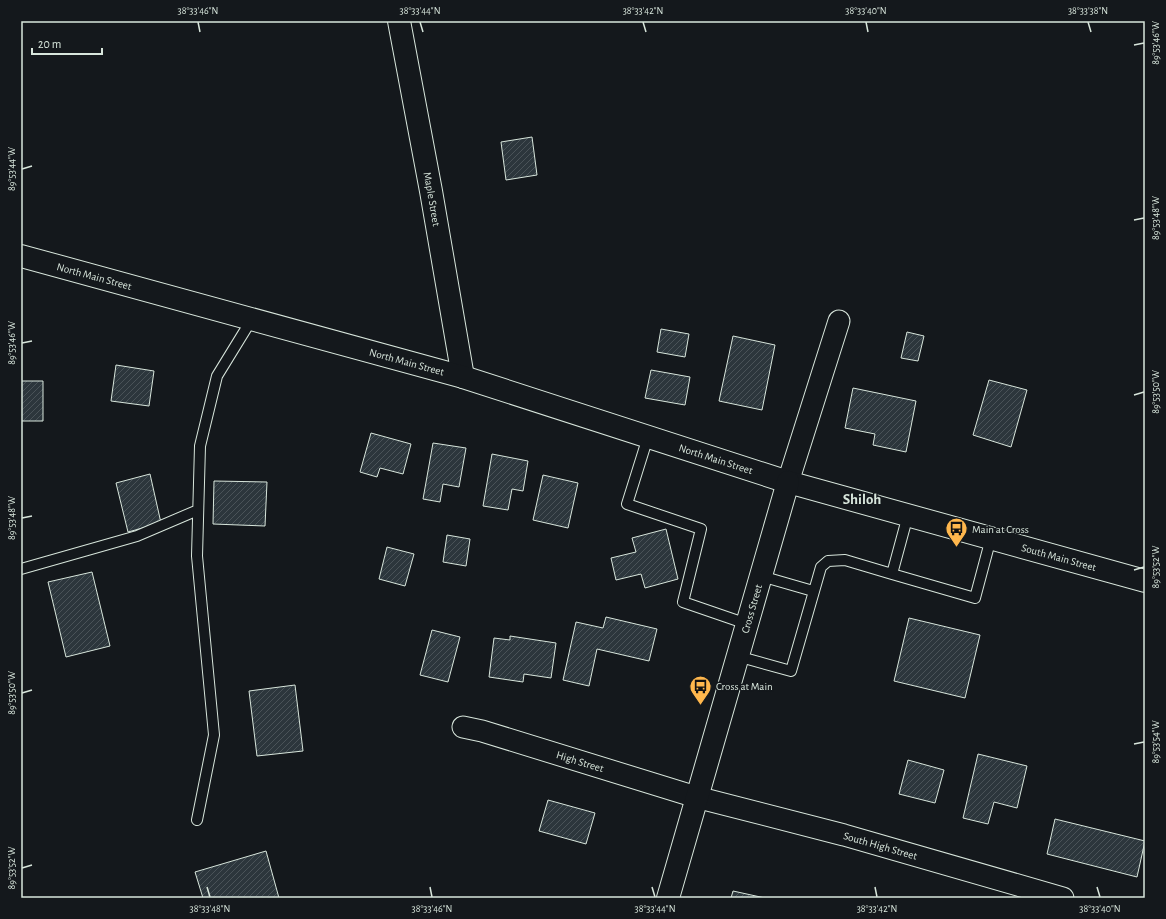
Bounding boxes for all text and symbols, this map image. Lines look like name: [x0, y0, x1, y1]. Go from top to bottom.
text: 38°33'46"N: [178, 6, 218, 16]
text: 38°33'44"N: [400, 6, 440, 16]
text: 38°33'42"N: [623, 6, 663, 16]
text: 38°33'40"N: [845, 6, 887, 16]
text: 38°33'38"N: [1068, 6, 1108, 16]
text: 89°53'46"W: [1151, 21, 1161, 65]
scale bar: [32, 30, 102, 56]
text: 20 m: [38, 38, 61, 50]
text: 89°53'44"W: [7, 147, 17, 191]
street label: Maple Street: [422, 171, 442, 227]
text: 89°53'48"W: [1151, 196, 1161, 240]
street label: North Main Street: [56, 261, 133, 292]
text: 89°53'46"W: [7, 321, 17, 365]
street label: North Main Street: [368, 347, 446, 378]
text: 89°53'50"W: [1151, 370, 1161, 414]
street label: North Main Street: [677, 442, 755, 476]
district label: Shiloh: [843, 492, 881, 507]
text: 89°53'48"W: [7, 496, 17, 540]
bus stop icon: Main at Cross: [943, 516, 969, 549]
place label: Main at Cross: [972, 524, 1029, 535]
street label: South Main Street: [1020, 542, 1098, 573]
text: 89°53'52"W: [1151, 545, 1161, 588]
street label: Cross Street: [740, 583, 764, 635]
text: 89°53'50"W: [7, 671, 17, 715]
bus stop icon: Cross at Main: [688, 673, 714, 706]
place label: Cross at Main: [716, 681, 773, 692]
text: 89°53'54"W: [1151, 720, 1161, 764]
street label: High Street: [555, 749, 605, 774]
street label: South High Street: [842, 830, 919, 862]
text: 89°53'52"W: [7, 846, 17, 889]
text: 38°33'48"N: [190, 904, 230, 914]
text: 38°33'46"N: [412, 904, 452, 914]
text: 38°33'44"N: [635, 904, 675, 914]
text: 38°33'42"N: [857, 904, 897, 914]
text: 38°33'40"N: [1079, 904, 1121, 914]

